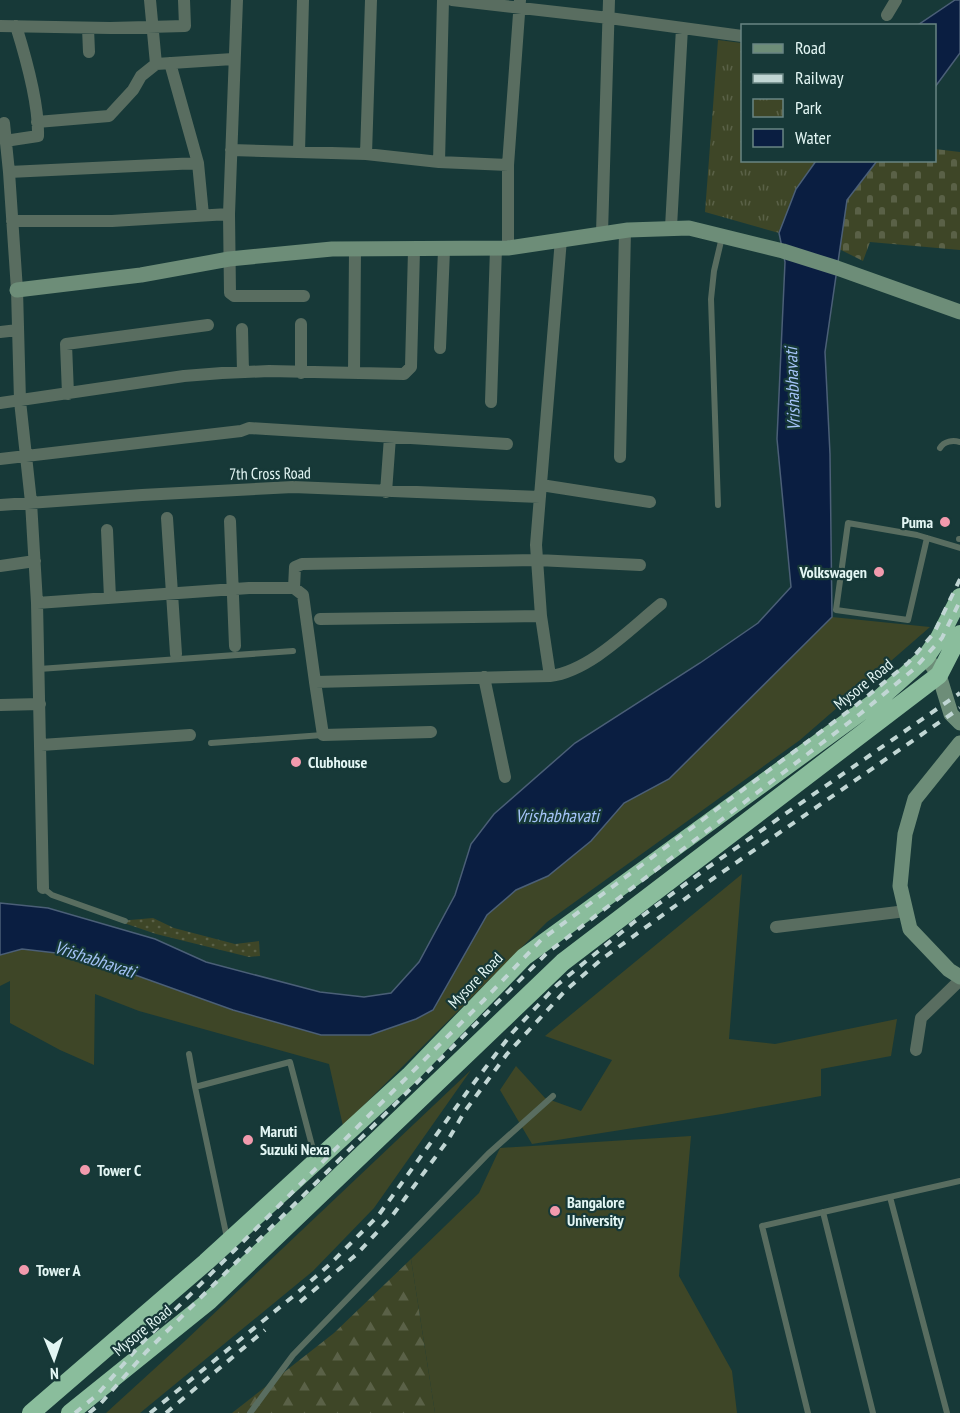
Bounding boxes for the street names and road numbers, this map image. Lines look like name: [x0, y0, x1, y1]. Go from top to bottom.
street label: 7th Cross Road: [229, 462, 311, 484]
street label: Mysore Road: [829, 654, 897, 714]
street label: Mysore Road: [443, 948, 507, 1012]
street label: Mysore Road: [108, 1300, 176, 1360]

